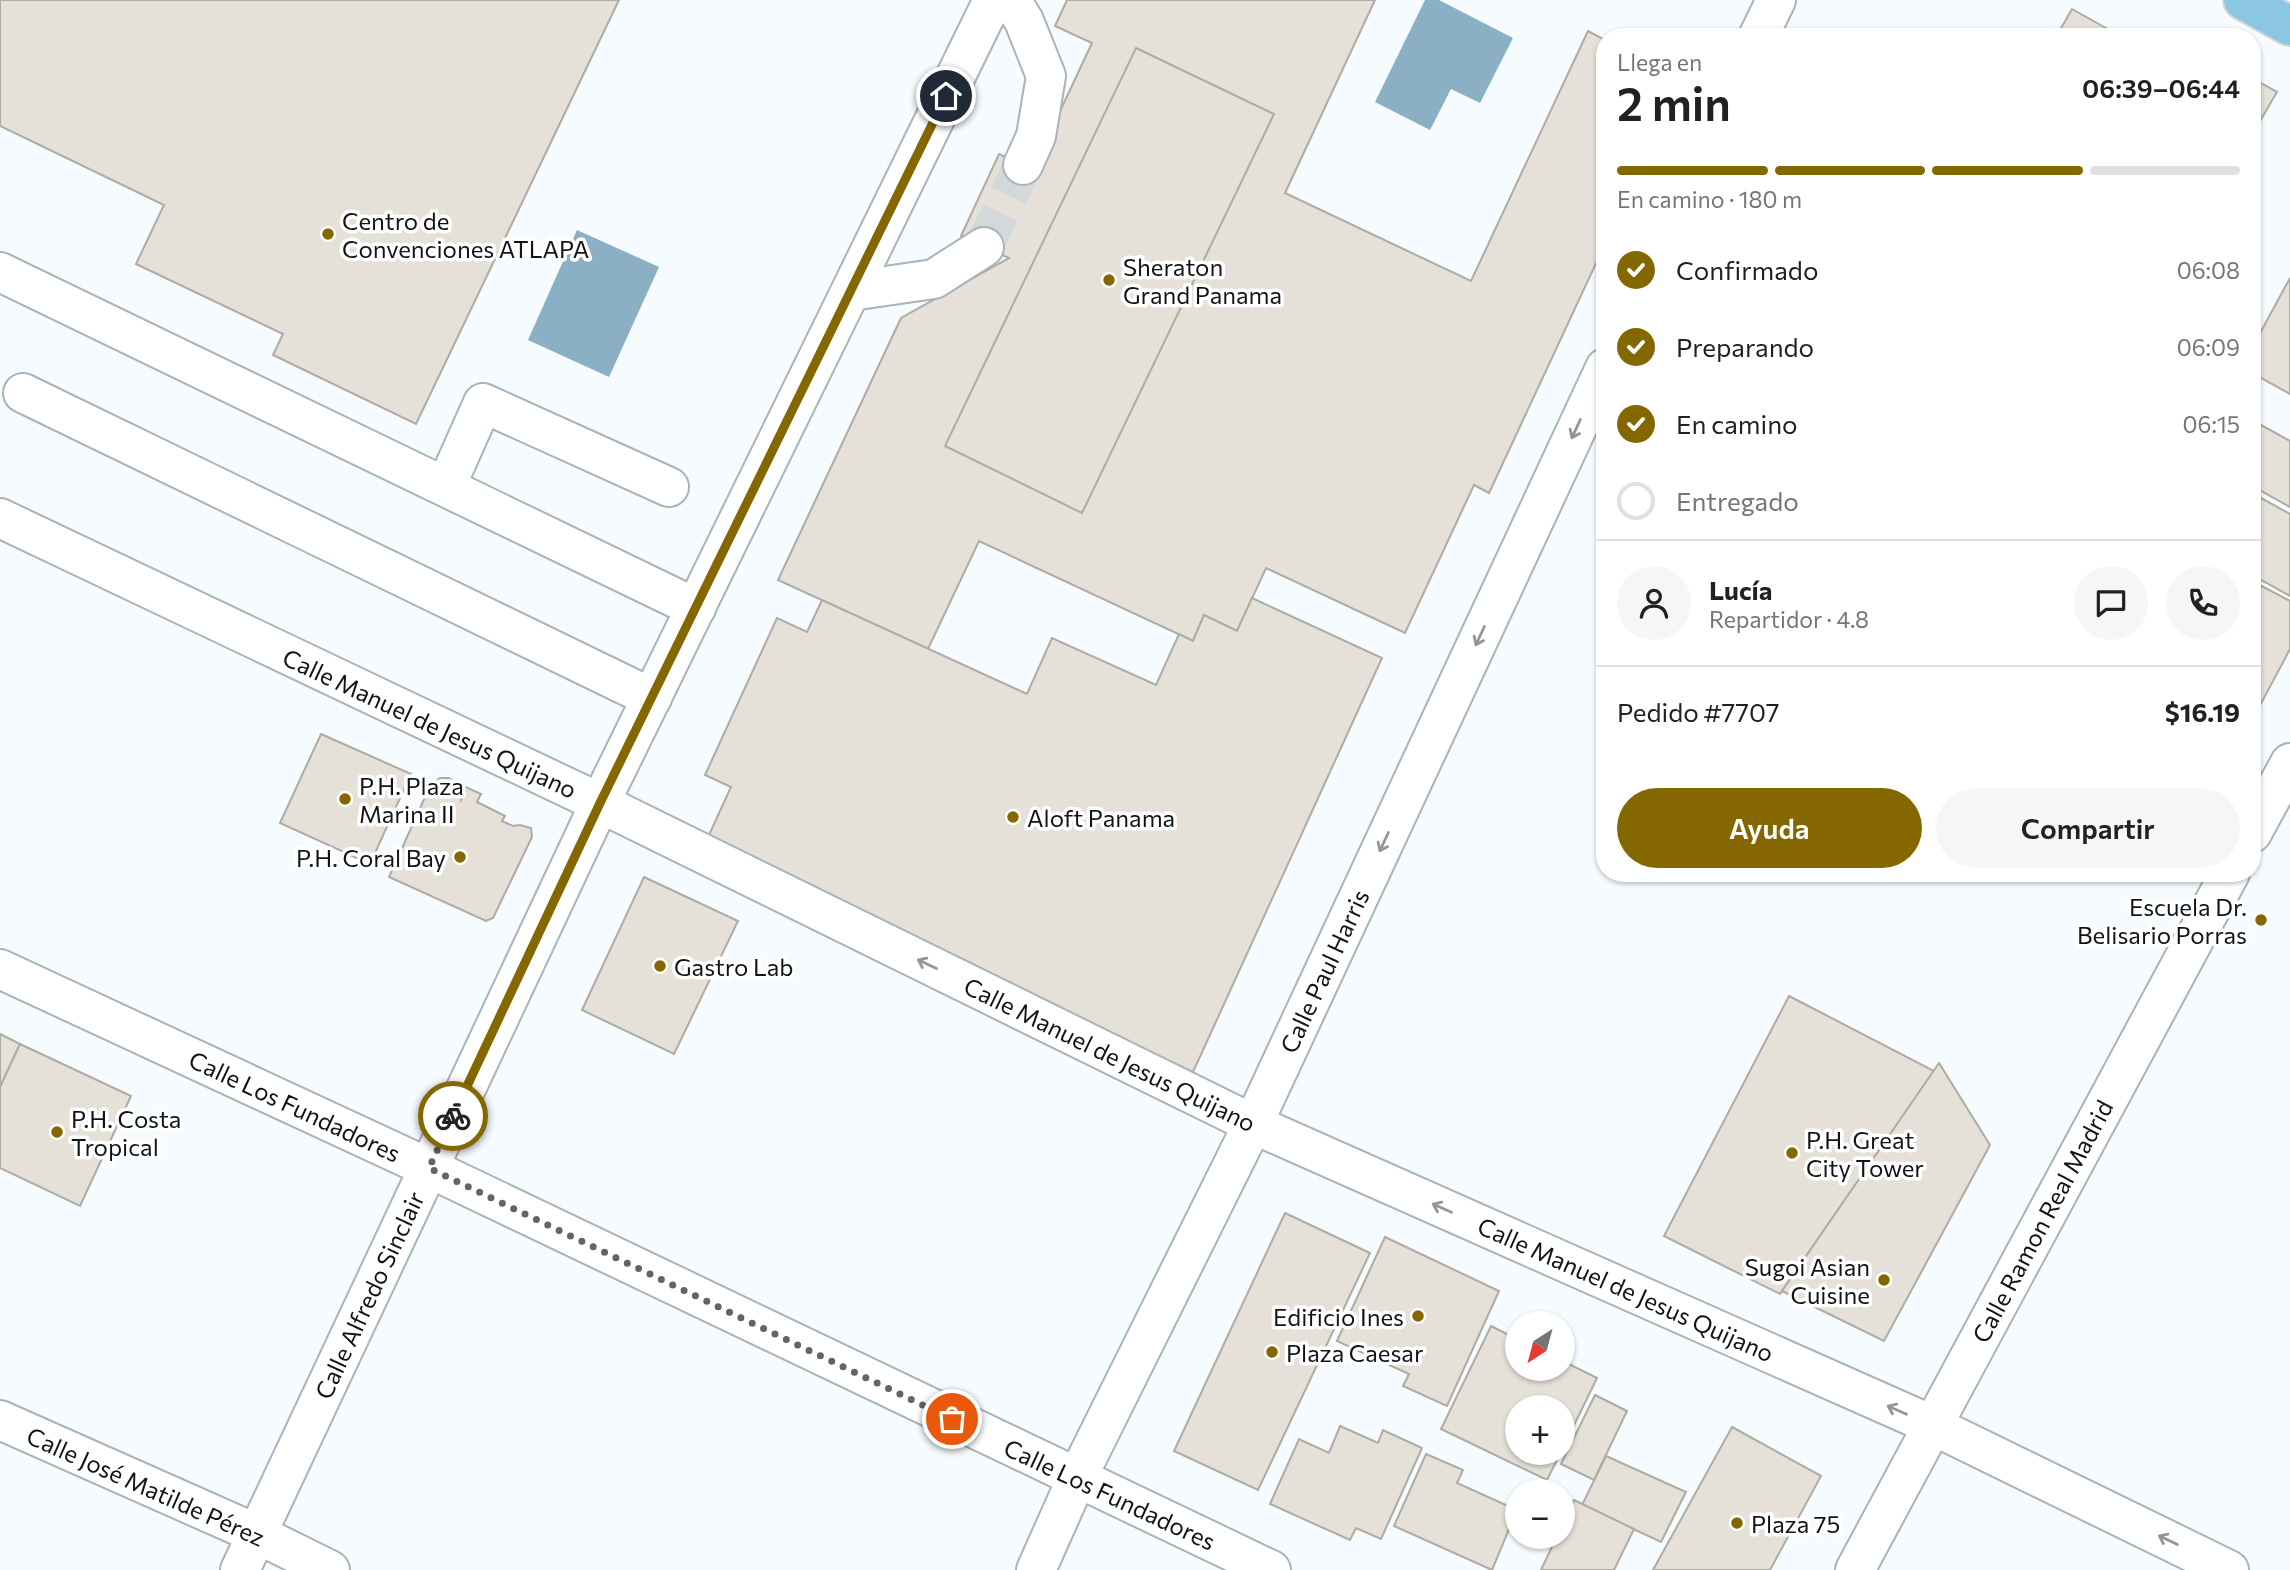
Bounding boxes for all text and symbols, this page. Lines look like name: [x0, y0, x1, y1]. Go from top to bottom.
text: Llega en: [1617, 48, 1702, 76]
pin: [916, 66, 976, 126]
text: 06:39–06:44: [2082, 72, 2240, 103]
text: 2 min: [1617, 74, 1731, 130]
icon: home: [927, 77, 965, 115]
text: En camino · 180 m: [1617, 185, 1802, 213]
place label: Centro de Convenciones ATLAPA: [342, 206, 589, 263]
marker: Centro de Convenciones ATLAPA: [320, 226, 336, 242]
icon: check: [1617, 251, 1655, 289]
place label: Sheraton Grand Panama: [1123, 252, 1282, 309]
text: Confirmado: [1676, 254, 1818, 285]
text: 06:08: [2177, 256, 2240, 284]
marker: Sheraton Grand Panama: [1101, 272, 1117, 288]
icon: check: [1617, 328, 1655, 366]
text: Preparando: [1676, 331, 1814, 362]
text: 06:09: [2177, 333, 2240, 361]
icon: check: [1617, 405, 1655, 443]
text: En camino: [1676, 408, 1798, 439]
text: 06:15: [2183, 410, 2240, 438]
one-way arrow: [1569, 418, 1582, 440]
text: Entregado: [1676, 485, 1799, 516]
button: person: [1617, 566, 1691, 640]
button: chat: [2074, 566, 2148, 640]
button: phone: [2166, 566, 2240, 640]
text: Lucía: [1709, 574, 1772, 605]
text: Repartidor · 4.8: [1709, 605, 1869, 633]
one-way arrow: [1473, 625, 1486, 646]
street label: Calle Manuel de Jesus Quijano: [279, 642, 581, 804]
text: Pedido #7707: [1617, 696, 1780, 727]
text: $16.19: [2165, 696, 2240, 727]
place label: P.H. Plaza Marina II: [359, 771, 464, 828]
button: Ayuda: [1617, 788, 1922, 868]
button: Compartir: [1936, 788, 2240, 868]
marker: P.H. Plaza Marina II: [337, 791, 353, 807]
place label: Aloft Panama: [1027, 803, 1175, 832]
marker: Aloft Panama: [1005, 809, 1021, 825]
one-way arrow: [1377, 831, 1390, 852]
place label: P.H. Coral Bay: [296, 843, 446, 872]
marker: P.H. Coral Bay: [452, 849, 468, 865]
street label: Calle Paul Harris: [1273, 885, 1375, 1057]
place label: Escuela Dr. Belisario Porras: [2077, 892, 2247, 949]
marker: Escuela Dr. Belisario Porras: [2253, 912, 2269, 928]
place label: Gastro Lab: [674, 952, 793, 981]
one-way arrow: [917, 957, 938, 970]
marker: Gastro Lab: [652, 958, 668, 974]
street label: Calle Manuel de Jesus Quijano: [959, 971, 1261, 1137]
street label: Calle Los Fundadores: [185, 1044, 405, 1168]
courier: [418, 1081, 488, 1151]
street label: Calle Ramon Real Madrid: [1966, 1095, 2118, 1347]
icon: bike: [434, 1097, 472, 1135]
place label: P.H. Costa Tropical: [71, 1104, 181, 1161]
marker: P.H. Costa Tropical: [49, 1124, 65, 1140]
place label: P.H. Great City Tower: [1806, 1125, 1924, 1182]
marker: P.H. Great City Tower: [1784, 1145, 1800, 1161]
street label: Calle Alfredo Sinclair: [308, 1186, 430, 1403]
one-way arrow: [1432, 1201, 1454, 1214]
street label: Calle Manuel de Jesus Quijano: [1474, 1211, 1778, 1367]
place label: Sugoi Asian Cuisine: [1745, 1252, 1870, 1309]
marker: Sugoi Asian Cuisine: [1876, 1272, 1892, 1288]
place label: Edificio Ines: [1273, 1302, 1404, 1331]
marker: Edificio Ines: [1410, 1308, 1426, 1324]
north arrow: [1505, 1311, 1575, 1381]
map controls: [1505, 1311, 1575, 1549]
place label: Plaza Caesar: [1286, 1338, 1424, 1367]
marker: Plaza Caesar: [1264, 1344, 1280, 1360]
pin: [922, 1389, 982, 1449]
button: +: [1505, 1395, 1575, 1465]
icon: bag: [933, 1400, 971, 1438]
one-way arrow: [1887, 1403, 1908, 1416]
street label: Calle José Matilde Pérez: [23, 1420, 269, 1552]
street label: Calle Los Fundadores: [1000, 1432, 1220, 1556]
button: −: [1505, 1479, 1575, 1549]
place label: Plaza 75: [1751, 1509, 1840, 1538]
marker: Plaza 75: [1729, 1515, 1745, 1531]
one-way arrow: [2158, 1533, 2179, 1546]

